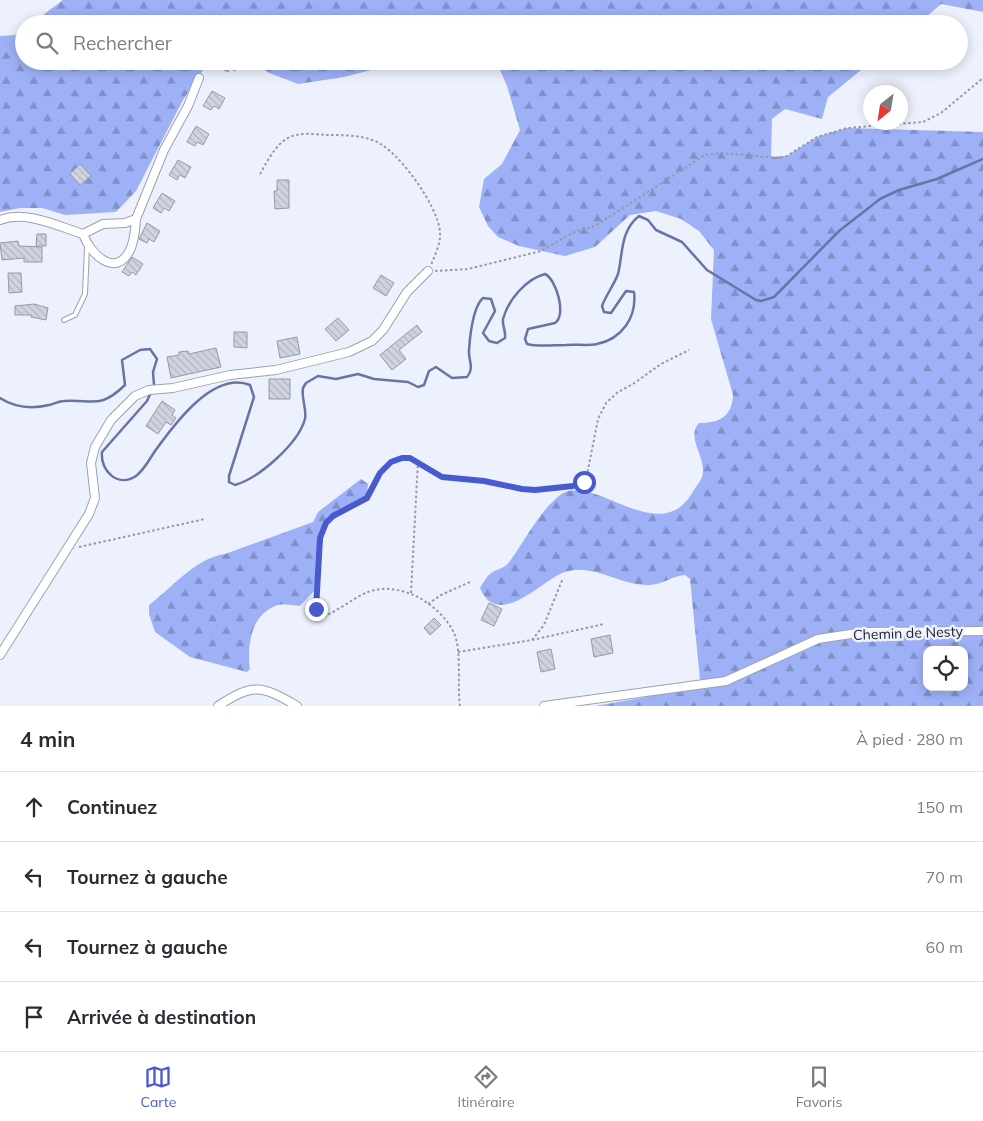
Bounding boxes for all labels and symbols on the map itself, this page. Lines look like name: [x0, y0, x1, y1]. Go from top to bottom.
north arrow: [863, 85, 908, 130]
route start: [573, 471, 596, 494]
route end: [305, 598, 328, 621]
street label: Chemin de Nesty: [853, 622, 964, 644]

